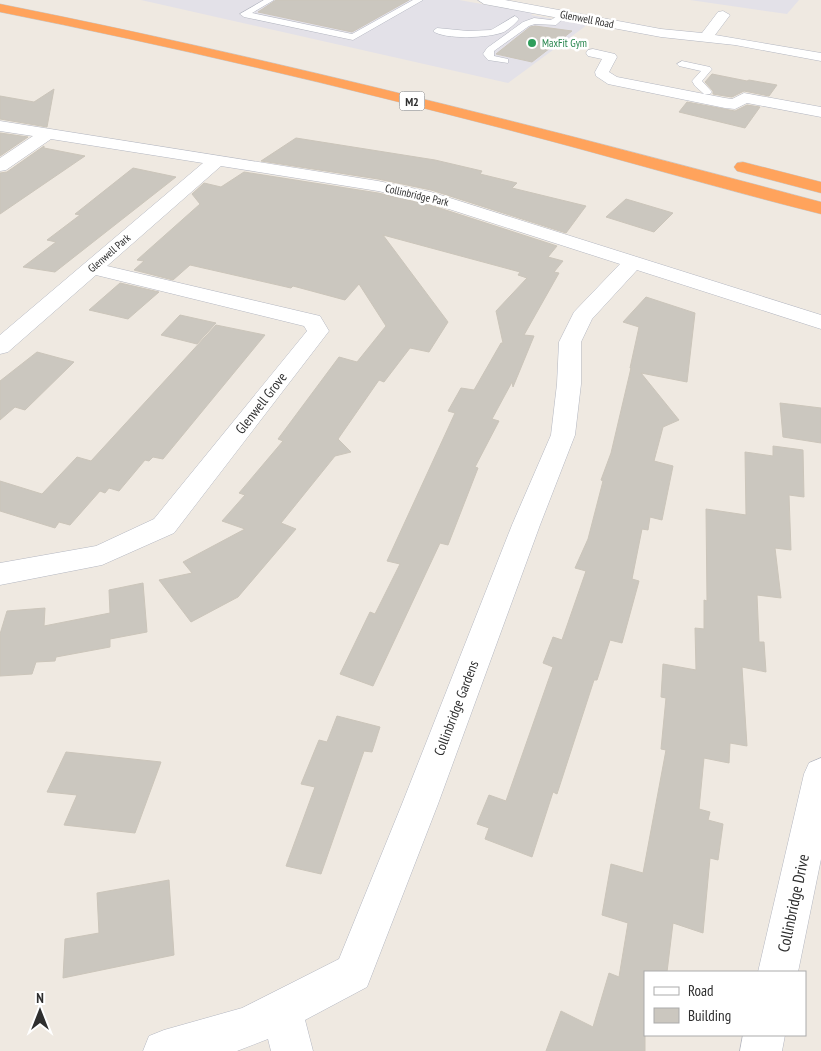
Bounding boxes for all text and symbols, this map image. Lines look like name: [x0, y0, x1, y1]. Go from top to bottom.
street label: Glenwell Road: [559, 7, 615, 31]
place label: MaxFit Gym: [542, 36, 587, 50]
marker: MaxFit Gym: [526, 37, 538, 49]
road number: M2: [400, 92, 424, 110]
street label: Collinbridge Park: [384, 181, 451, 209]
street label: Glenwell Park: [85, 230, 134, 275]
street label: Glenwell Grove: [231, 368, 291, 437]
street label: Collinbridge Gardens: [430, 658, 483, 758]
street label: Collinbridge Drive: [773, 852, 813, 954]
legend: [644, 971, 806, 1036]
text: Road: [688, 981, 714, 1000]
north arrow: [15, 986, 65, 1036]
text: N: [36, 989, 44, 1007]
text: Building: [688, 1006, 731, 1025]

